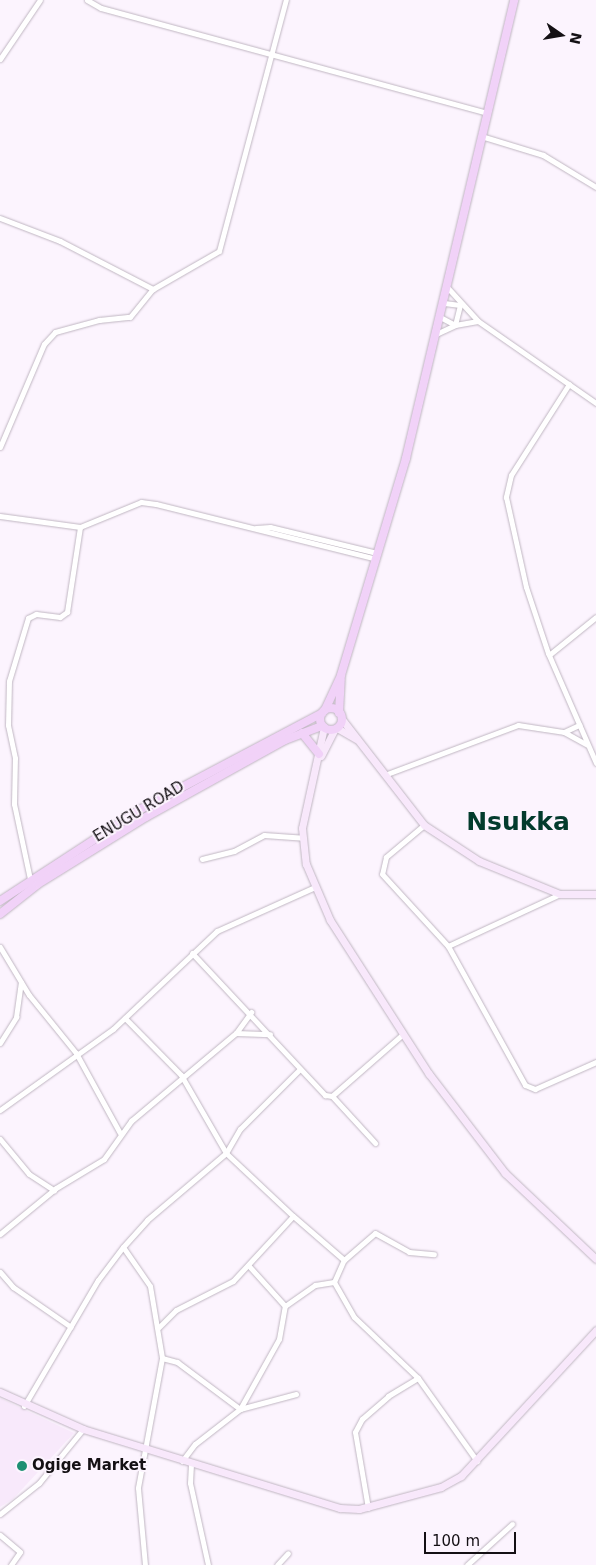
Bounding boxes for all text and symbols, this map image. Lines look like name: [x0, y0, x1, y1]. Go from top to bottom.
north arrow: [536, 10, 586, 60]
text: N: [567, 31, 585, 46]
street label: ENUGU ROAD: [90, 778, 188, 846]
district label: Nsukka: [466, 807, 570, 837]
place label: Ogige Market: [32, 1457, 146, 1475]
marker: Ogige Market: [16, 1460, 28, 1472]
scale bar: [426, 1522, 518, 1554]
text: 100 m: [432, 1532, 480, 1550]

